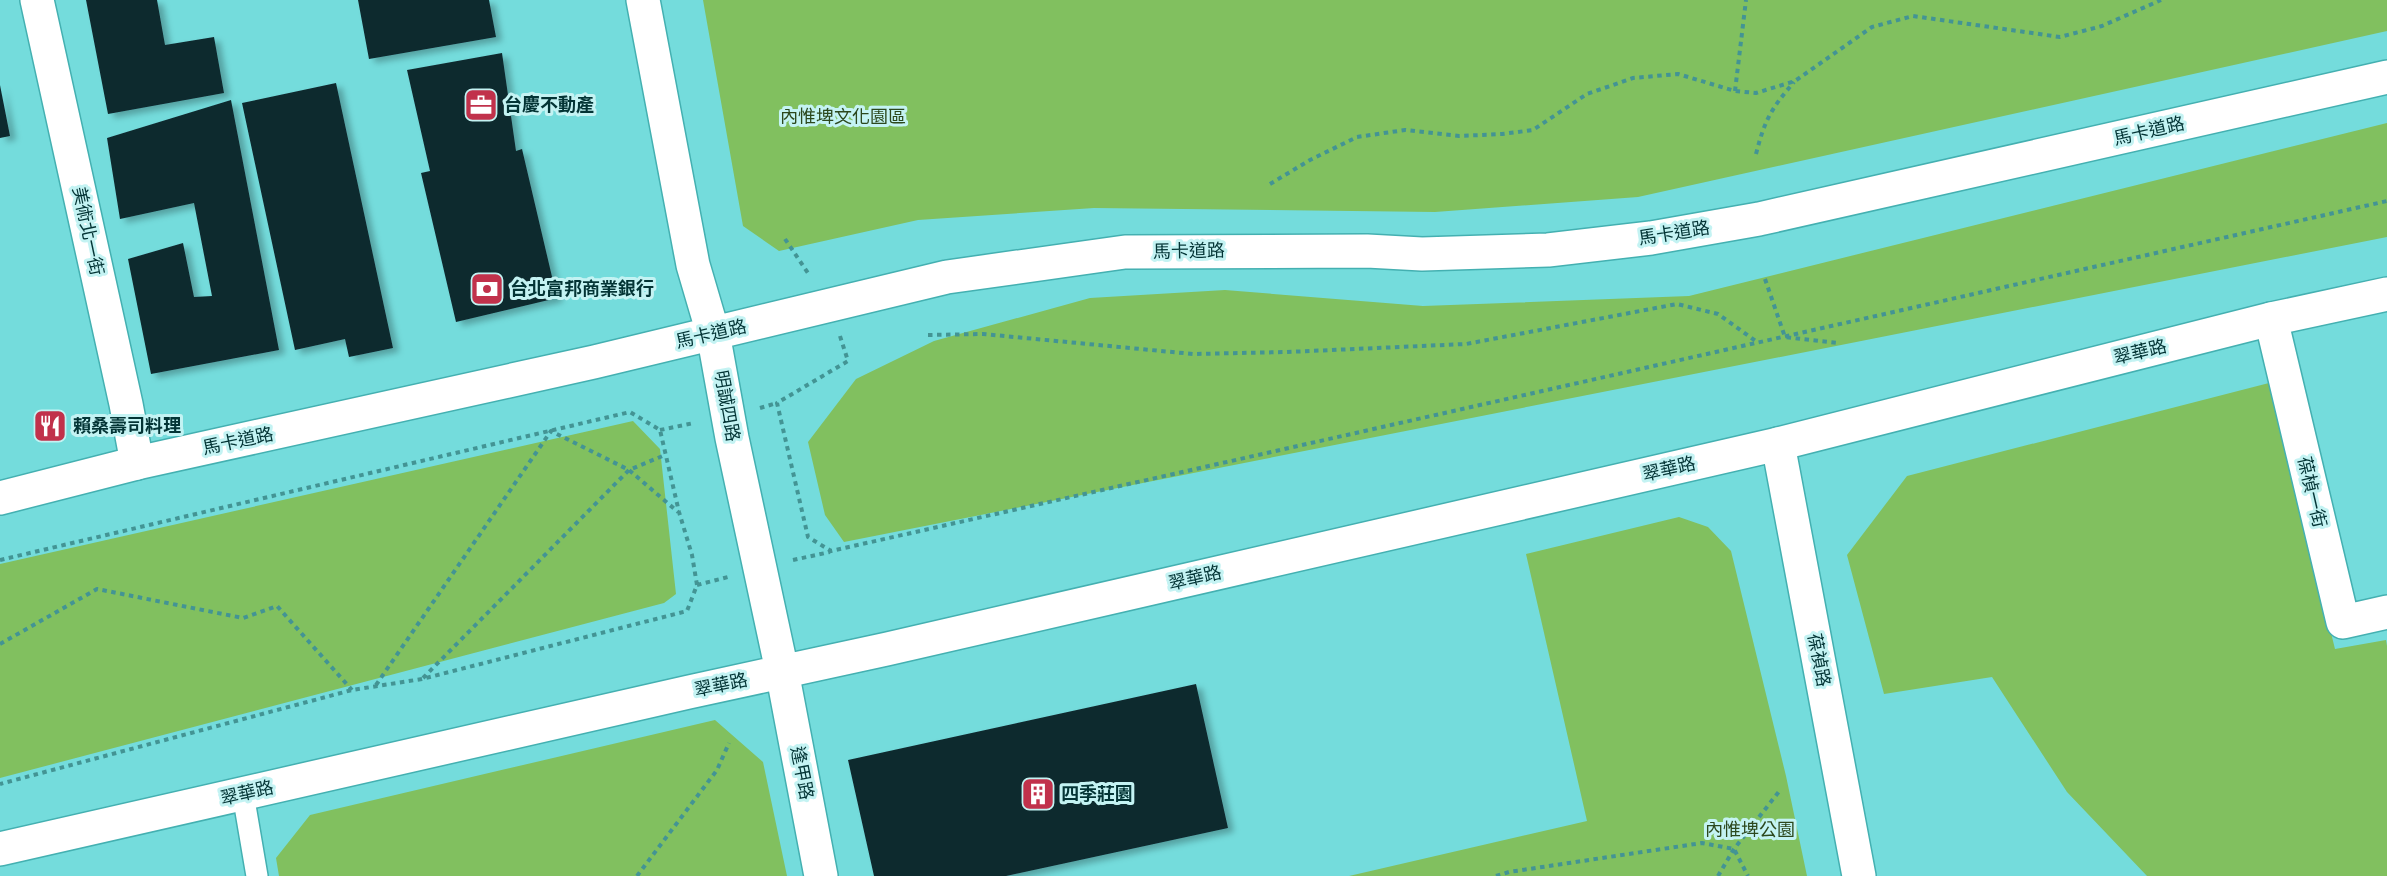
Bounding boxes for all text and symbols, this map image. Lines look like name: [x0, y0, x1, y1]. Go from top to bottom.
office icon: 台慶不動產: [463, 87, 499, 123]
place label: 台慶不動產: [504, 94, 594, 116]
park label: 內惟埤文化園區: [780, 106, 906, 128]
street label: 馬卡道路: [2111, 112, 2187, 150]
street label: 美術北一街: [68, 185, 108, 277]
street label: 馬卡道路: [1637, 217, 1711, 249]
street label: 馬卡道路: [1153, 239, 1225, 263]
bank icon: 台北富邦商業銀行: [469, 271, 505, 307]
place label: 台北富邦商業銀行: [510, 278, 654, 300]
street label: 馬卡道路: [673, 315, 749, 353]
street label: 翠華路: [2111, 335, 2169, 369]
street label: 明誠四路: [710, 369, 744, 443]
restaurant icon: 賴桑壽司料理: [32, 408, 68, 444]
place label: 賴桑壽司料理: [73, 415, 181, 437]
street label: 馬卡道路: [200, 423, 276, 459]
street label: 翠華路: [1640, 452, 1698, 486]
street label: 葆楨一街: [2293, 454, 2331, 530]
street label: 翠華路: [1166, 561, 1224, 595]
street label: 葆禎路: [1803, 631, 1835, 689]
street label: 翠華路: [692, 669, 750, 701]
street label: 逢甲路: [786, 744, 818, 802]
street label: 翠華路: [218, 776, 276, 810]
building icon: 四季莊園: [1020, 776, 1056, 812]
place label: 四季莊園: [1061, 783, 1133, 805]
park label: 內惟埤公園: [1705, 819, 1795, 841]

